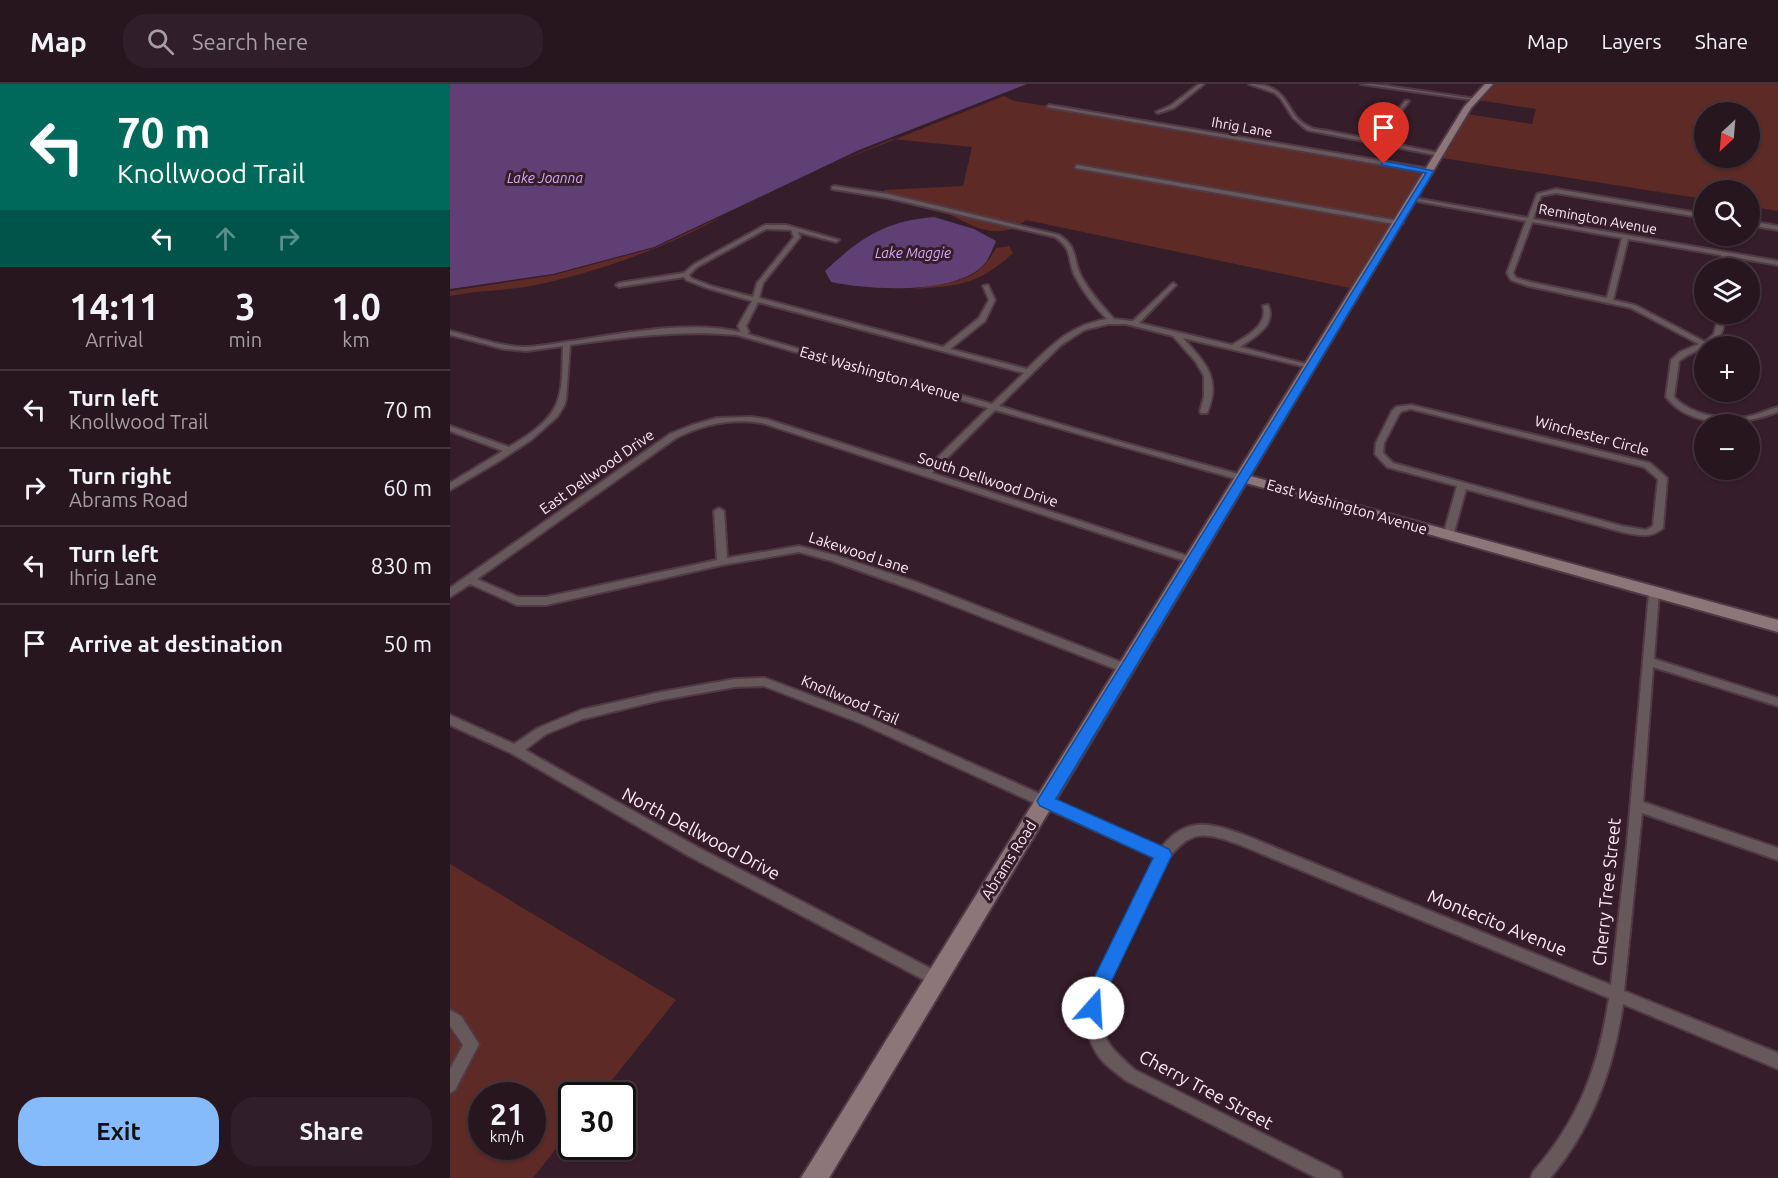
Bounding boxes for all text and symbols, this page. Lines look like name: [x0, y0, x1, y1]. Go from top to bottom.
search box: [123, 14, 543, 68]
icon: search: [144, 25, 177, 58]
text: Map: [30, 26, 87, 57]
text: Search here: [192, 29, 308, 54]
text: Map: [1527, 29, 1568, 53]
text: Layers: [1601, 29, 1662, 53]
text: Share: [1695, 29, 1748, 53]
pin: [1358, 102, 1409, 164]
north arrow: [1694, 102, 1760, 168]
map controls: [1694, 102, 1760, 480]
icon: left: [18, 108, 96, 186]
text: 70 m: [117, 109, 211, 156]
icon: arrive: [1367, 111, 1400, 144]
street label: Ihrig Lane: [1210, 114, 1274, 140]
text: Knollwood Trail: [117, 158, 305, 188]
water label: Lake Joanna: [507, 170, 583, 186]
button: search: [1694, 180, 1760, 246]
street label: Remington Avenue: [1538, 201, 1658, 237]
icon: left: [146, 222, 179, 255]
icon: ahead: [209, 222, 242, 255]
icon: right: [272, 222, 305, 255]
water label: Lake Maggie: [875, 245, 951, 261]
button: layers: [1694, 258, 1760, 324]
text: 14:11: [69, 286, 159, 327]
text: 3: [235, 286, 255, 327]
text: 1.0: [331, 286, 381, 327]
text: Arrival: [85, 328, 143, 351]
text: min: [229, 328, 262, 351]
text: km: [342, 328, 370, 351]
button: +: [1694, 336, 1760, 402]
street label: East Washington Avenue: [798, 342, 962, 405]
text: Turn left: [69, 385, 159, 410]
icon: left: [18, 393, 51, 426]
text: 70 m: [383, 397, 432, 422]
text: Knollwood Trail: [69, 410, 208, 433]
street label: Winchester Circle: [1533, 412, 1651, 459]
button: −: [1694, 414, 1760, 480]
street label: East Dellwood Drive: [536, 426, 657, 517]
street label: South Dellwood Drive: [916, 449, 1061, 510]
text: Turn right: [69, 463, 171, 488]
icon: right: [18, 471, 51, 504]
text: 60 m: [383, 475, 432, 500]
street label: East Washington Avenue: [1265, 475, 1429, 538]
text: Abrams Road: [69, 488, 188, 511]
street label: Lakewood Lane: [807, 528, 912, 577]
text: Turn left: [69, 541, 159, 566]
icon: left: [18, 549, 51, 582]
text: 830 m: [371, 553, 432, 578]
text: Ihrig Lane: [69, 566, 157, 589]
icon: arrive: [18, 627, 51, 660]
text: Arrive at destination: [69, 631, 283, 656]
text: 50 m: [383, 631, 432, 656]
street label: Knollwood Trail: [799, 671, 902, 728]
street label: North Dellwood Drive: [619, 783, 784, 883]
street label: Abrams Road: [978, 817, 1039, 902]
street label: Cherry Tree Street: [1588, 817, 1624, 967]
street label: Montecito Avenue: [1425, 885, 1570, 959]
position arrow: [1061, 976, 1125, 1040]
street label: Cherry Tree Street: [1136, 1045, 1277, 1133]
speed limit sign: 30: [558, 1082, 636, 1160]
button: Exit: [18, 1097, 219, 1166]
button: Share: [231, 1097, 432, 1166]
text: 21: [490, 1097, 524, 1131]
text: km/h: [490, 1128, 524, 1145]

